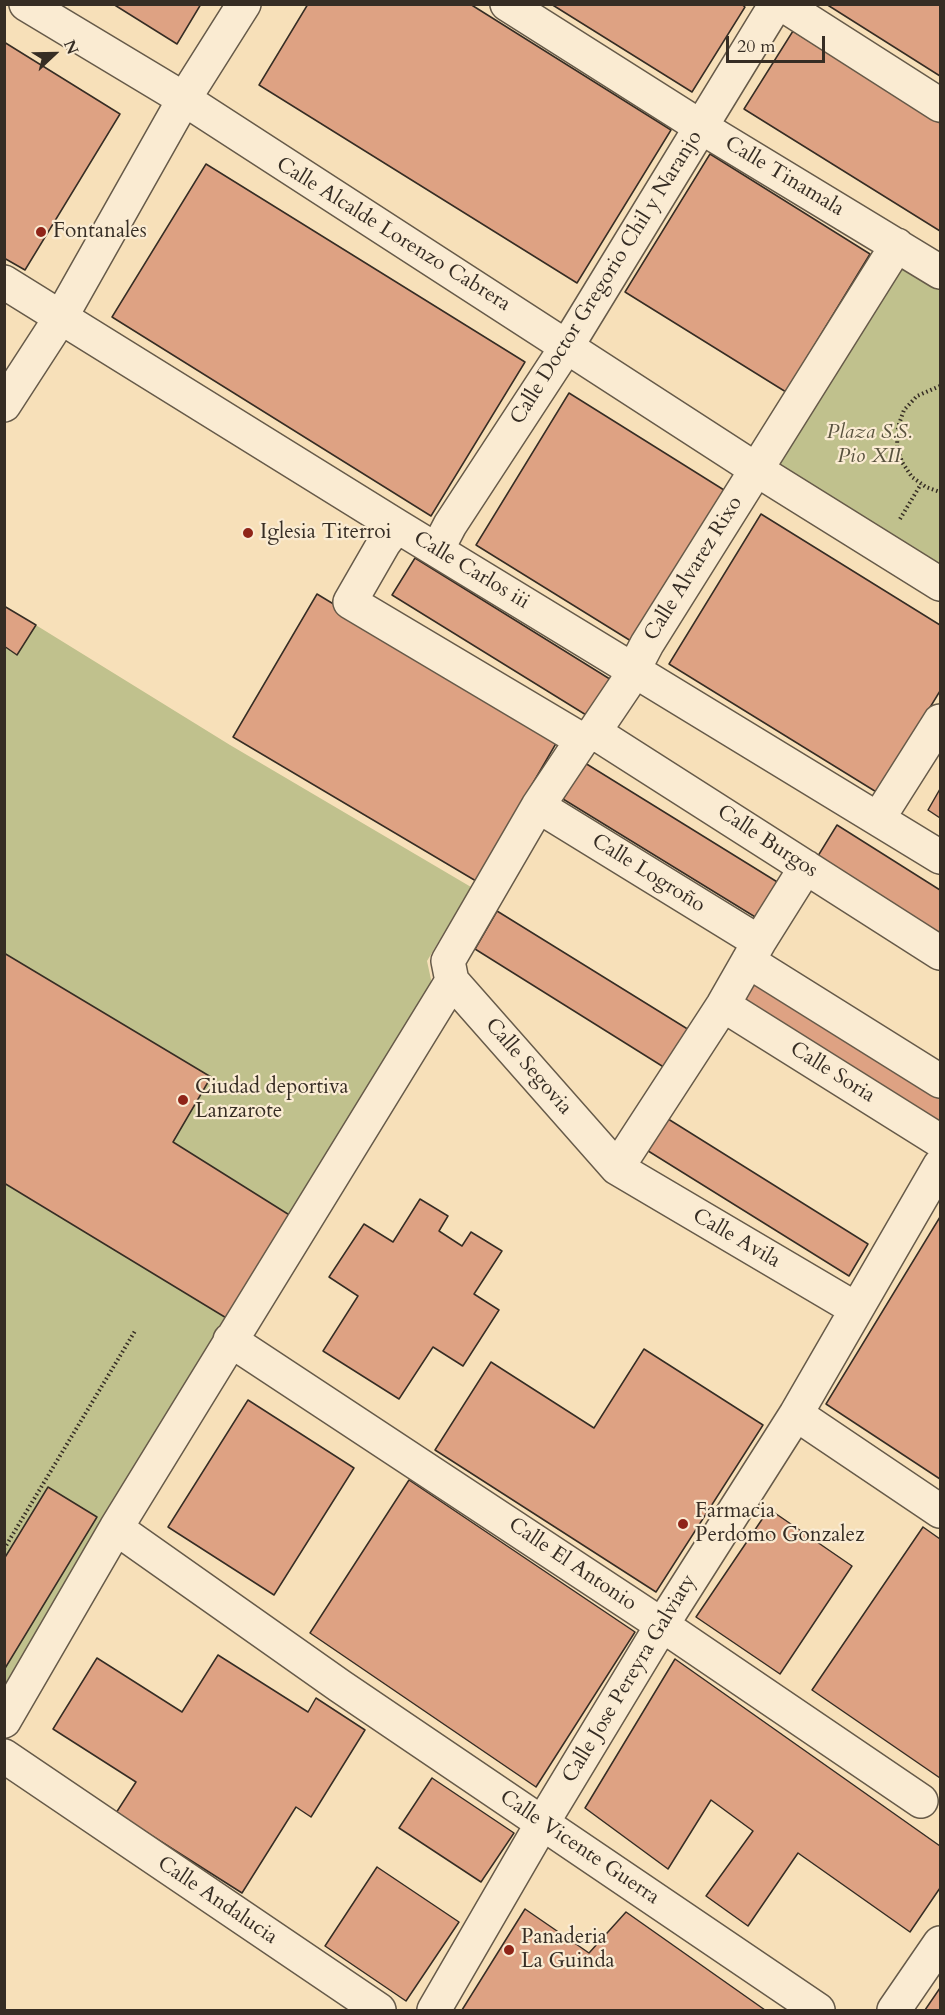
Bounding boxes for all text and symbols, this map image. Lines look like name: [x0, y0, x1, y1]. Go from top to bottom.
north arrow: [24, 24, 84, 84]
scale bar: [729, 24, 828, 62]
text: 20 m: [737, 34, 776, 59]
text: N: [58, 37, 83, 58]
street label: Calle Doctor Gregorio Chil y Naranjo: [506, 126, 708, 430]
street label: Calle Tinamala: [720, 132, 848, 222]
street label: Calle Alcalde Lorenzo Cabrera: [271, 152, 515, 318]
place label: Fontanales: [53, 219, 147, 245]
marker: Fontanales: [34, 225, 48, 239]
park label: Plaza S.S. Pio XII: [826, 420, 912, 470]
street label: Calle Alvarez Rixo: [639, 492, 749, 646]
place label: Iglesia Titerroi: [260, 520, 392, 546]
marker: Iglesia Titerroi: [241, 526, 255, 540]
street label: Calle Carlos iii: [408, 527, 534, 615]
street label: Calle Burgos: [712, 800, 822, 884]
street label: Calle Logroño: [587, 829, 709, 919]
street label: Calle Segovia: [479, 1014, 577, 1120]
street label: Calle Soria: [785, 1037, 879, 1109]
place label: Ciudad deportiva Lanzarote: [195, 1075, 349, 1125]
marker: Ciudad deportiva Lanzarote: [176, 1093, 190, 1107]
street label: Calle Avila: [688, 1204, 784, 1274]
place label: Farmacia Perdomo Gonzalez: [695, 1499, 865, 1549]
street label: Calle El Antonio: [503, 1513, 641, 1617]
marker: Farmacia Perdomo Gonzalez: [676, 1517, 690, 1531]
street label: Calle Jose Pereyra Galviaty: [558, 1570, 702, 1788]
street label: Calle Vicente Guerra: [494, 1785, 664, 1911]
street label: Calle Andalucia: [152, 1852, 282, 1950]
place label: Panaderia La Guinda: [521, 1925, 615, 1975]
marker: Panaderia La Guinda: [502, 1943, 516, 1957]

